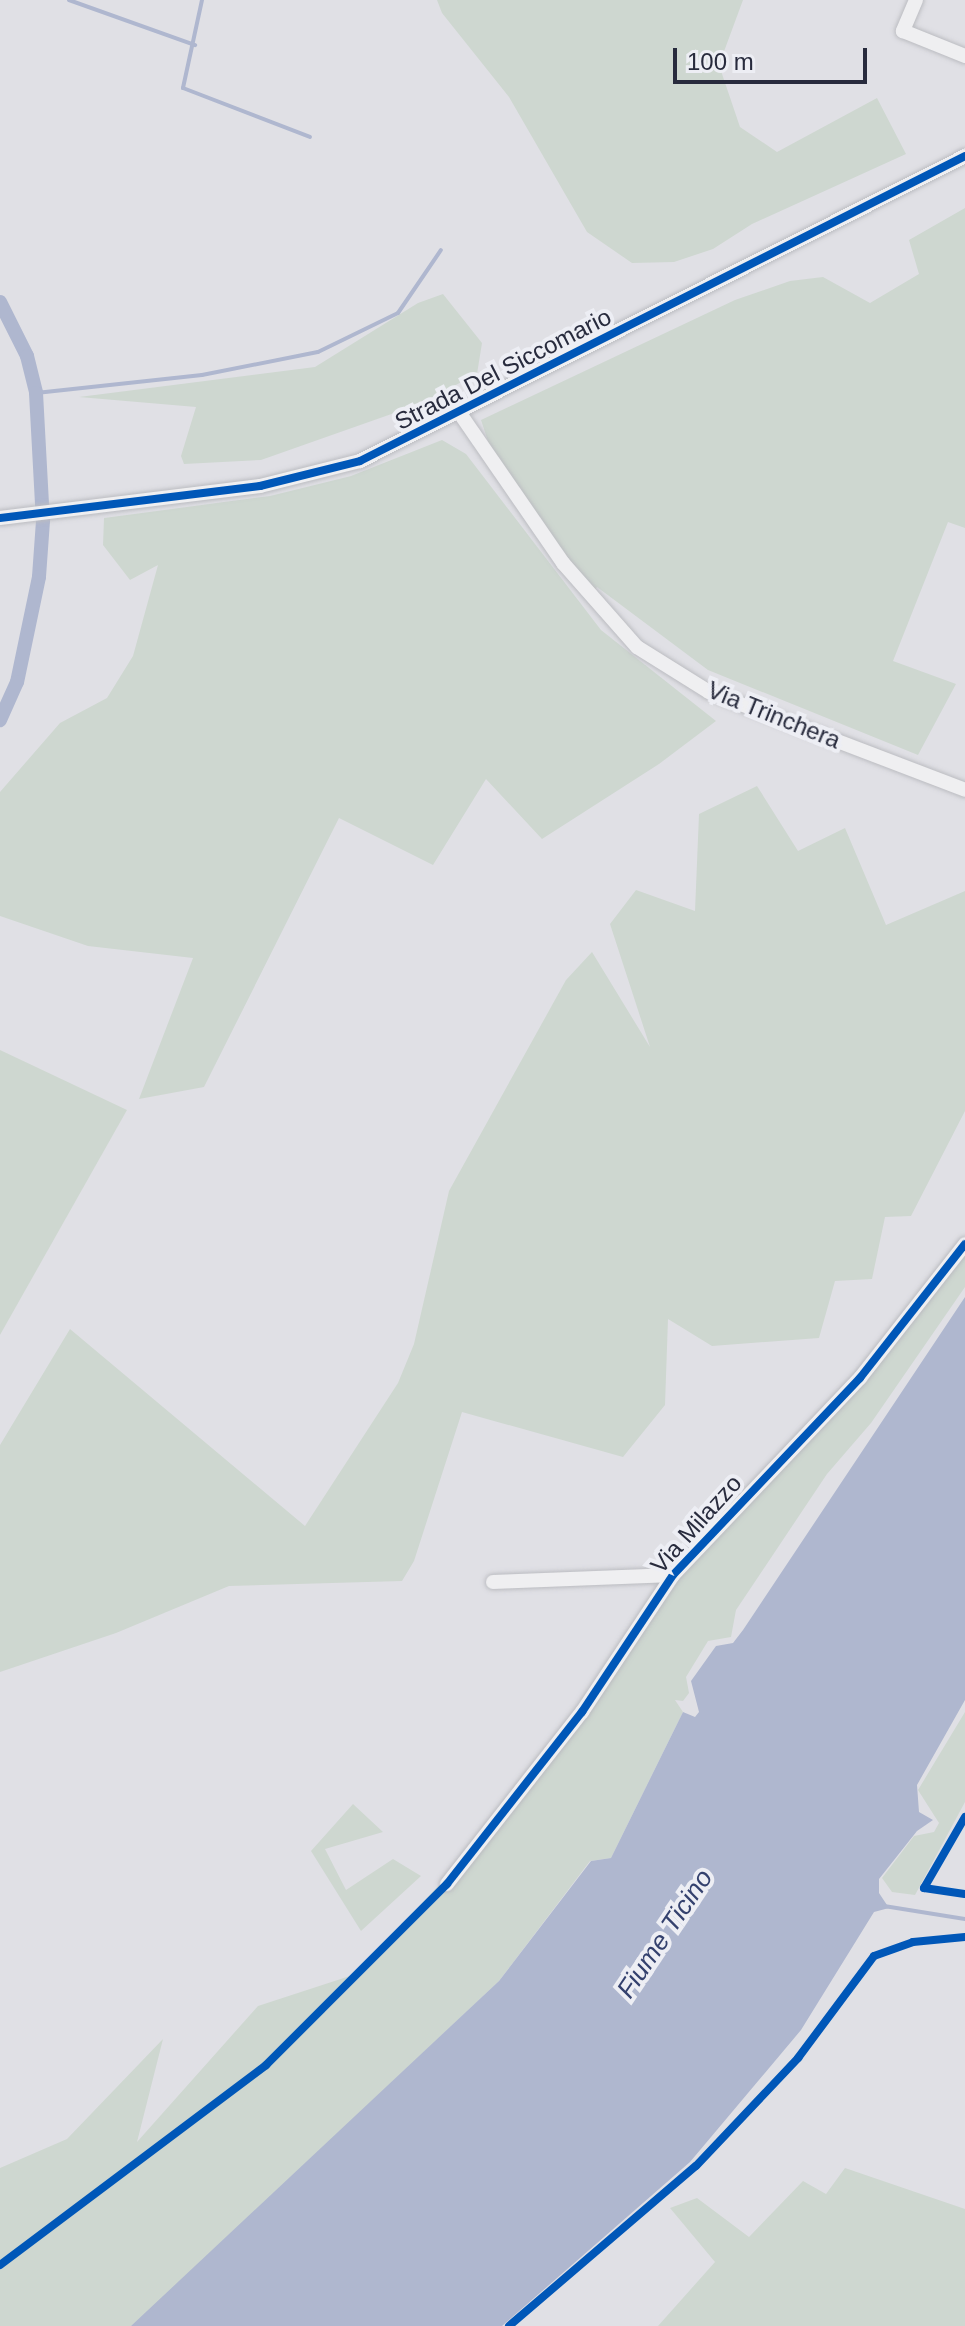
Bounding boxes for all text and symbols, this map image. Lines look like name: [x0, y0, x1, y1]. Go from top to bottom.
scale bar: [677, 32, 871, 82]
text: 100 m: [687, 48, 754, 75]
street label: Strada Del Siccomario: [390, 302, 616, 436]
street label: Via Trinchera: [703, 675, 845, 755]
street label: Via Milazzo: [644, 1469, 748, 1579]
water label: Fiume Ticino: [611, 1864, 719, 2004]

